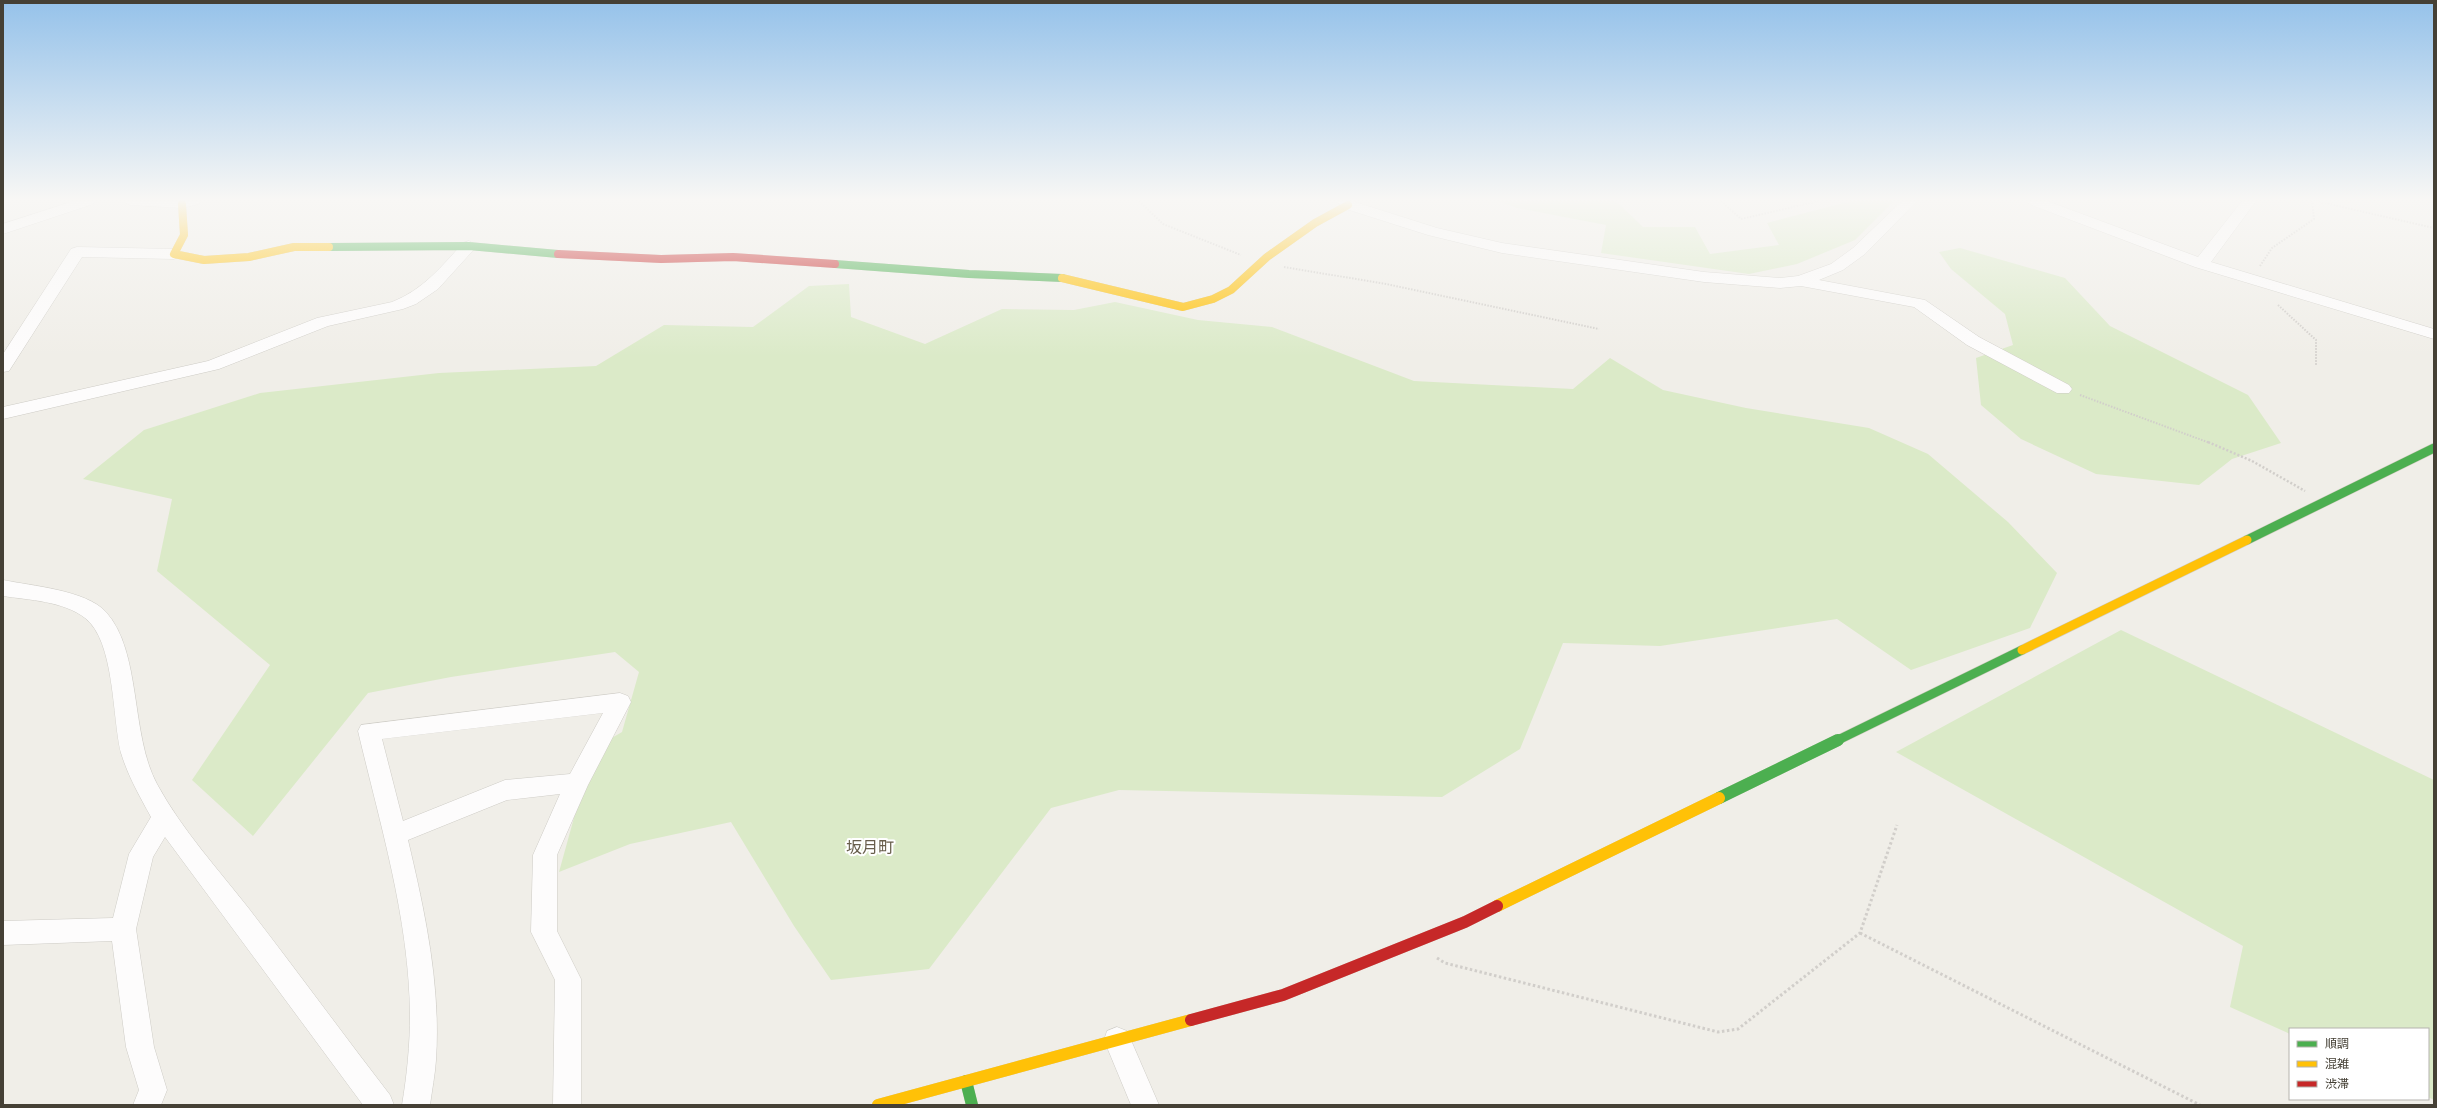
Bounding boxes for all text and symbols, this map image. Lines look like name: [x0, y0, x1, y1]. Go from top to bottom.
district label: 坂月町: [846, 838, 894, 857]
legend: [2289, 1028, 2429, 1100]
text: 順調: [2325, 1037, 2349, 1051]
text: 混雑: [2325, 1057, 2349, 1071]
text: 渋滞: [2325, 1077, 2349, 1091]

